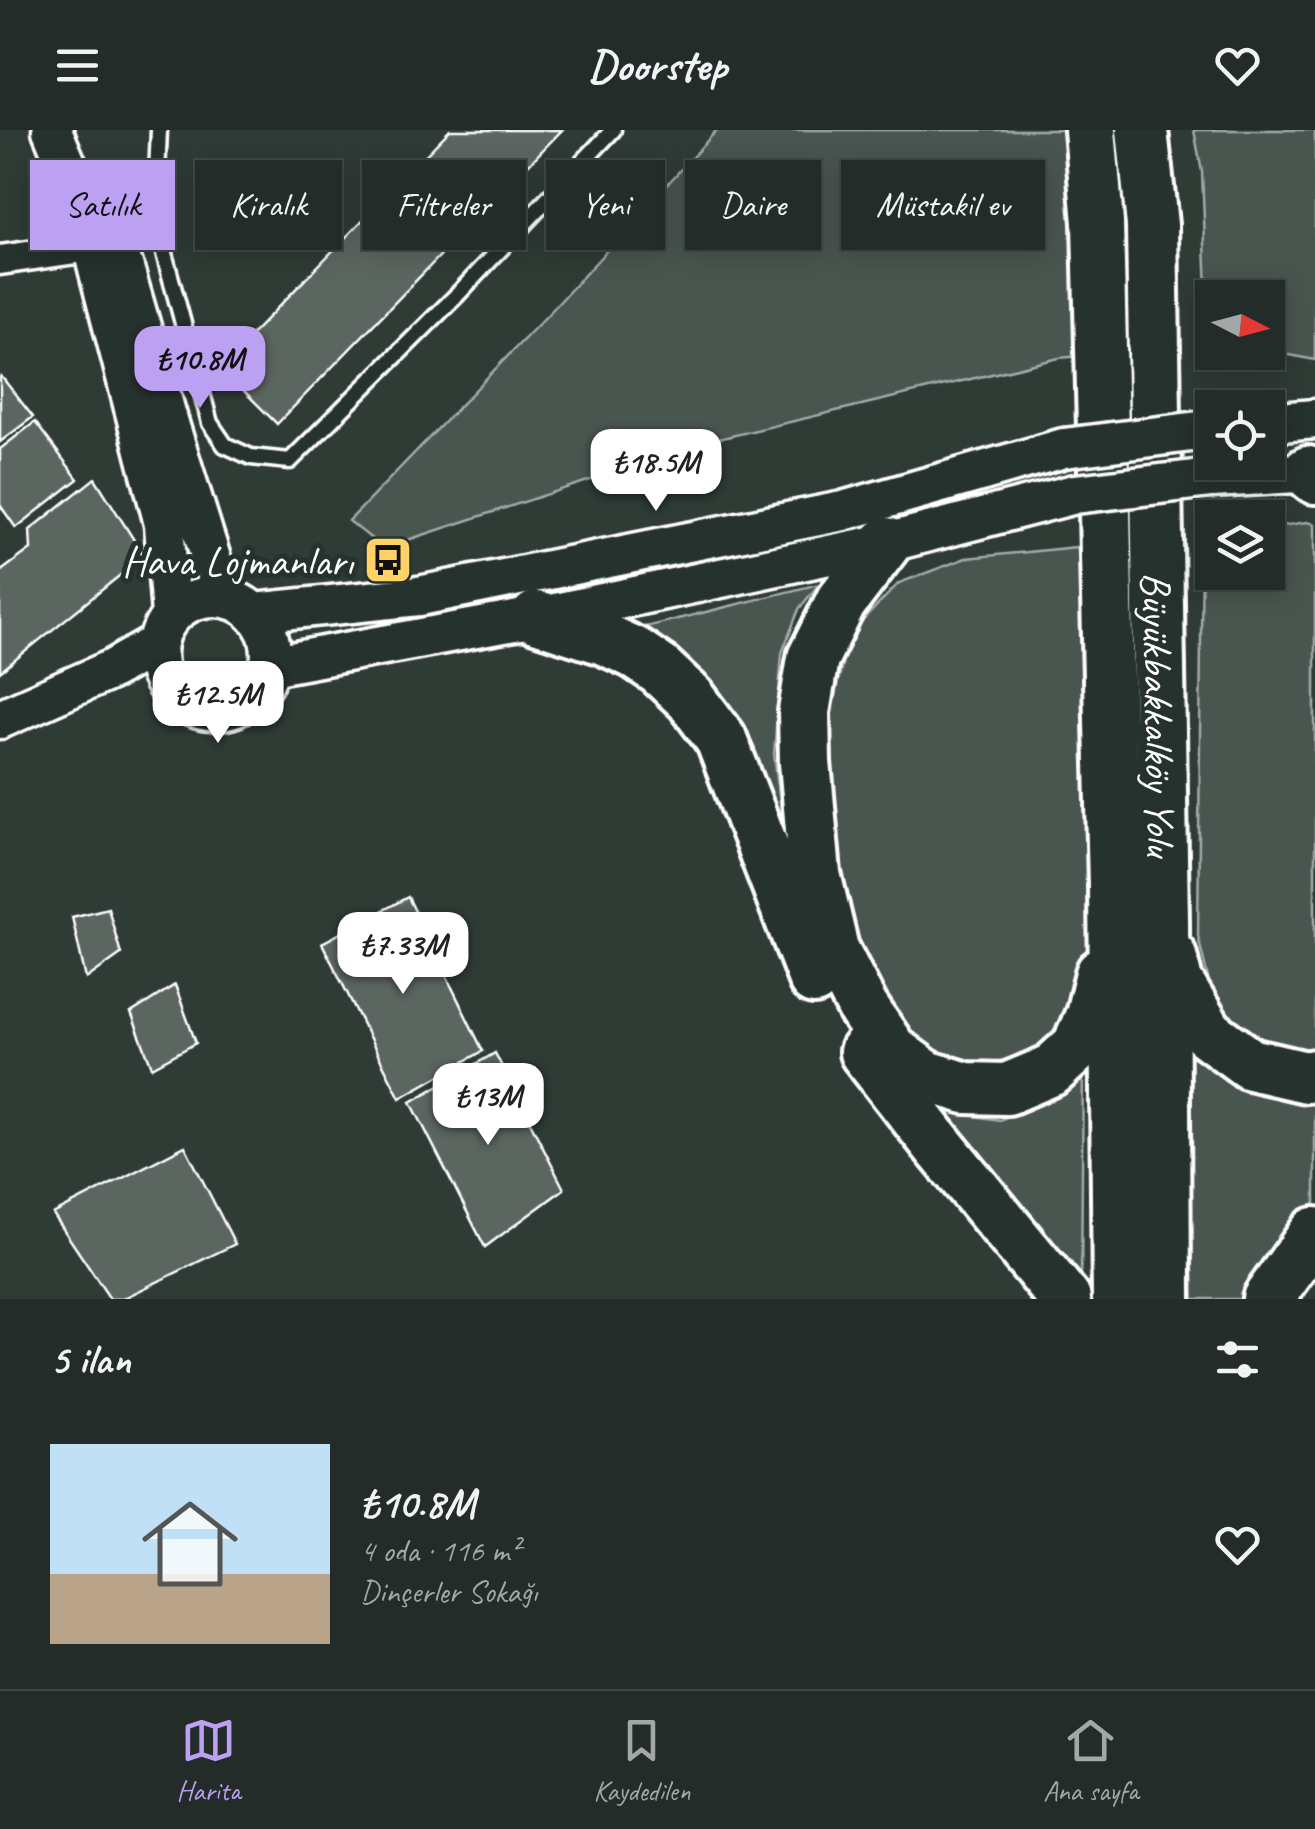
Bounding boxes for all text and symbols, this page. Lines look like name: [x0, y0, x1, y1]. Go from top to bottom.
text: Doorstep: [588, 37, 727, 94]
icon: menu: [50, 38, 105, 93]
icon: heart: [1210, 38, 1265, 93]
chip: Satılık: [30, 160, 175, 250]
chip: Kiralık: [195, 160, 342, 250]
chip: Filtreler: [362, 160, 526, 250]
chip: Yeni: [546, 160, 665, 250]
chip: Daire: [685, 160, 821, 250]
chip: Müstakil ev: [841, 160, 1045, 250]
north arrow: [1195, 280, 1285, 370]
map controls: [1195, 280, 1285, 590]
pin: ₺10.8M: [119, 326, 281, 411]
text: ₺10.8M: [156, 338, 244, 379]
button: locate: [1195, 390, 1285, 480]
pin: ₺18.5M: [575, 429, 737, 514]
text: ₺18.5M: [613, 441, 699, 482]
button: layers: [1195, 500, 1285, 590]
bus stop icon: Hava Lojmanları: [362, 534, 414, 586]
place label: Hava Lojmanları: [122, 535, 355, 588]
street label: Büyükbakkalköy Yolu: [1129, 572, 1187, 860]
pin: ₺12.5M: [137, 661, 299, 746]
text: ₺12.5M: [175, 673, 261, 714]
pin: ₺7.33M: [322, 912, 484, 997]
text: ₺7.33M: [359, 924, 447, 965]
pin: ₺13M: [429, 1063, 547, 1148]
text: ₺13M: [455, 1075, 521, 1116]
icon: filters: [1210, 1332, 1265, 1387]
text: 5 ilan: [50, 1333, 131, 1386]
text: ₺10.8M: [360, 1477, 475, 1530]
icon: home: [130, 1484, 250, 1604]
icon: heart: [1210, 1517, 1265, 1572]
text: 4 oda · 116 m²: [360, 1530, 519, 1571]
text: Dinçerler Sokağı: [360, 1571, 538, 1612]
tab: Harita: [176, 1713, 241, 1808]
tab: Kaydedilen: [593, 1713, 690, 1808]
tab: Ana sayfa: [1043, 1713, 1139, 1808]

